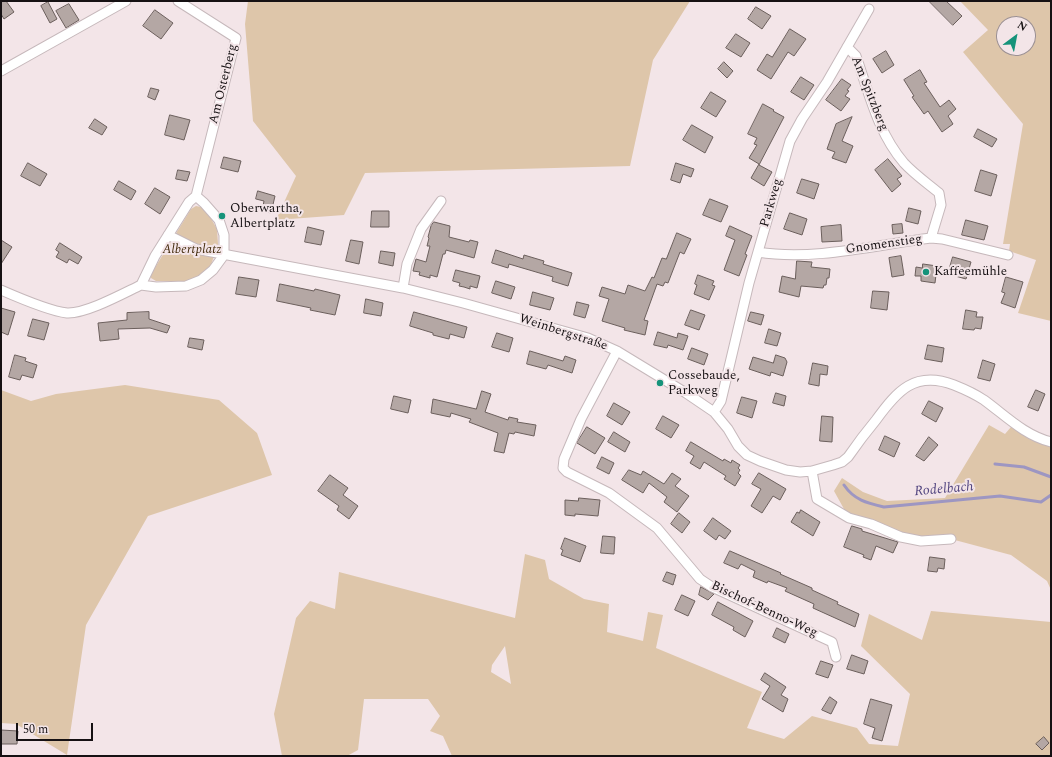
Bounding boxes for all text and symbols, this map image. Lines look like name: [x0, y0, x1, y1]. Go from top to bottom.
north arrow: [996, 16, 1036, 56]
text: N: [1014, 17, 1030, 36]
street label: Am Osterberg: [206, 42, 242, 126]
street label: Am Spitzberg: [847, 54, 891, 134]
street label: Parkweg: [758, 177, 786, 229]
place label: Oberwartha, Albertplatz: [230, 201, 302, 232]
marker: Oberwartha, Albertplatz: [217, 211, 227, 221]
street label: Gnomenstieg: [845, 232, 923, 258]
park label: Albertplatz: [163, 242, 221, 258]
place label: Kaffeemühle: [934, 264, 1007, 280]
marker: Kaffeemühle: [921, 267, 931, 277]
street label: Weinbergstraße: [517, 311, 609, 355]
place label: Cossebaude, Parkweg: [668, 368, 740, 399]
marker: Cossebaude, Parkweg: [655, 378, 665, 388]
water label: Rodelbach: [914, 479, 974, 501]
street label: Bischof-Benno-Weg: [708, 578, 820, 642]
scale bar: [18, 715, 95, 741]
text: 50 m: [23, 720, 48, 739]

